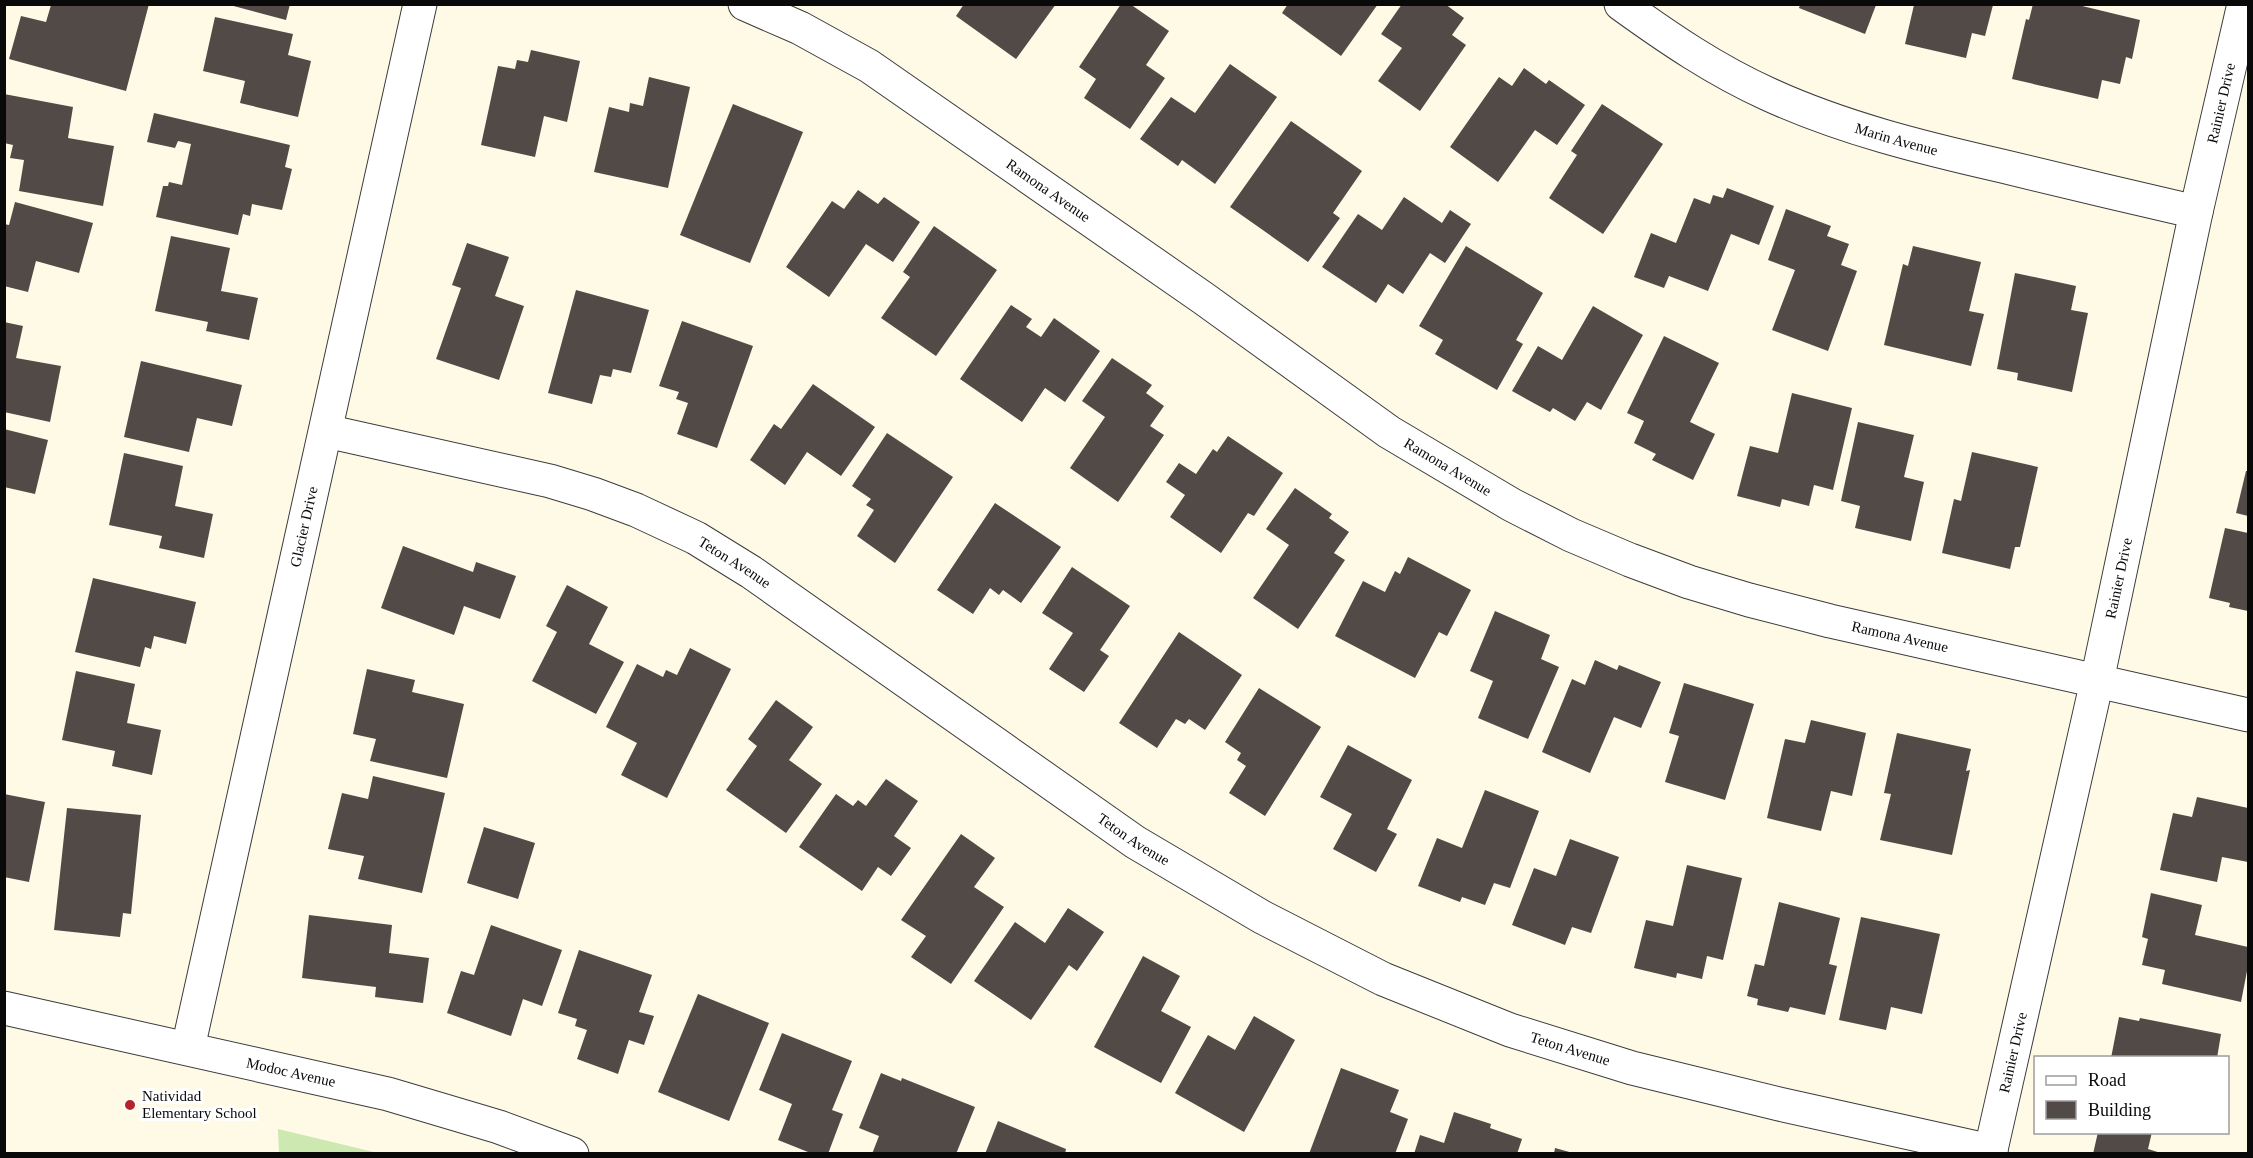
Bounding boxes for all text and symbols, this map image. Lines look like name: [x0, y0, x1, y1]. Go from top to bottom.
street label: Rainier Drive: [2204, 61, 2238, 145]
street label: Marin Avenue: [1853, 120, 1940, 159]
street label: Ramona Avenue: [1003, 156, 1094, 225]
street label: Ramona Avenue: [1401, 435, 1494, 499]
street label: Glacier Drive: [287, 485, 321, 569]
street label: Teton Avenue: [695, 533, 774, 591]
street label: Rainier Drive: [2102, 536, 2135, 620]
street label: Ramona Avenue: [1850, 618, 1950, 655]
street label: Teton Avenue: [1095, 810, 1173, 869]
street label: Rainier Drive: [1996, 1010, 2030, 1094]
street label: Teton Avenue: [1528, 1029, 1612, 1069]
street label: Modoc Avenue: [245, 1054, 337, 1090]
legend: [2034, 1056, 2229, 1134]
text: Road: [2088, 1070, 2126, 1090]
place label: Natividad Elementary School: [142, 1088, 257, 1121]
marker: Natividad Elementary School: [123, 1098, 137, 1112]
text: Building: [2088, 1100, 2151, 1120]

